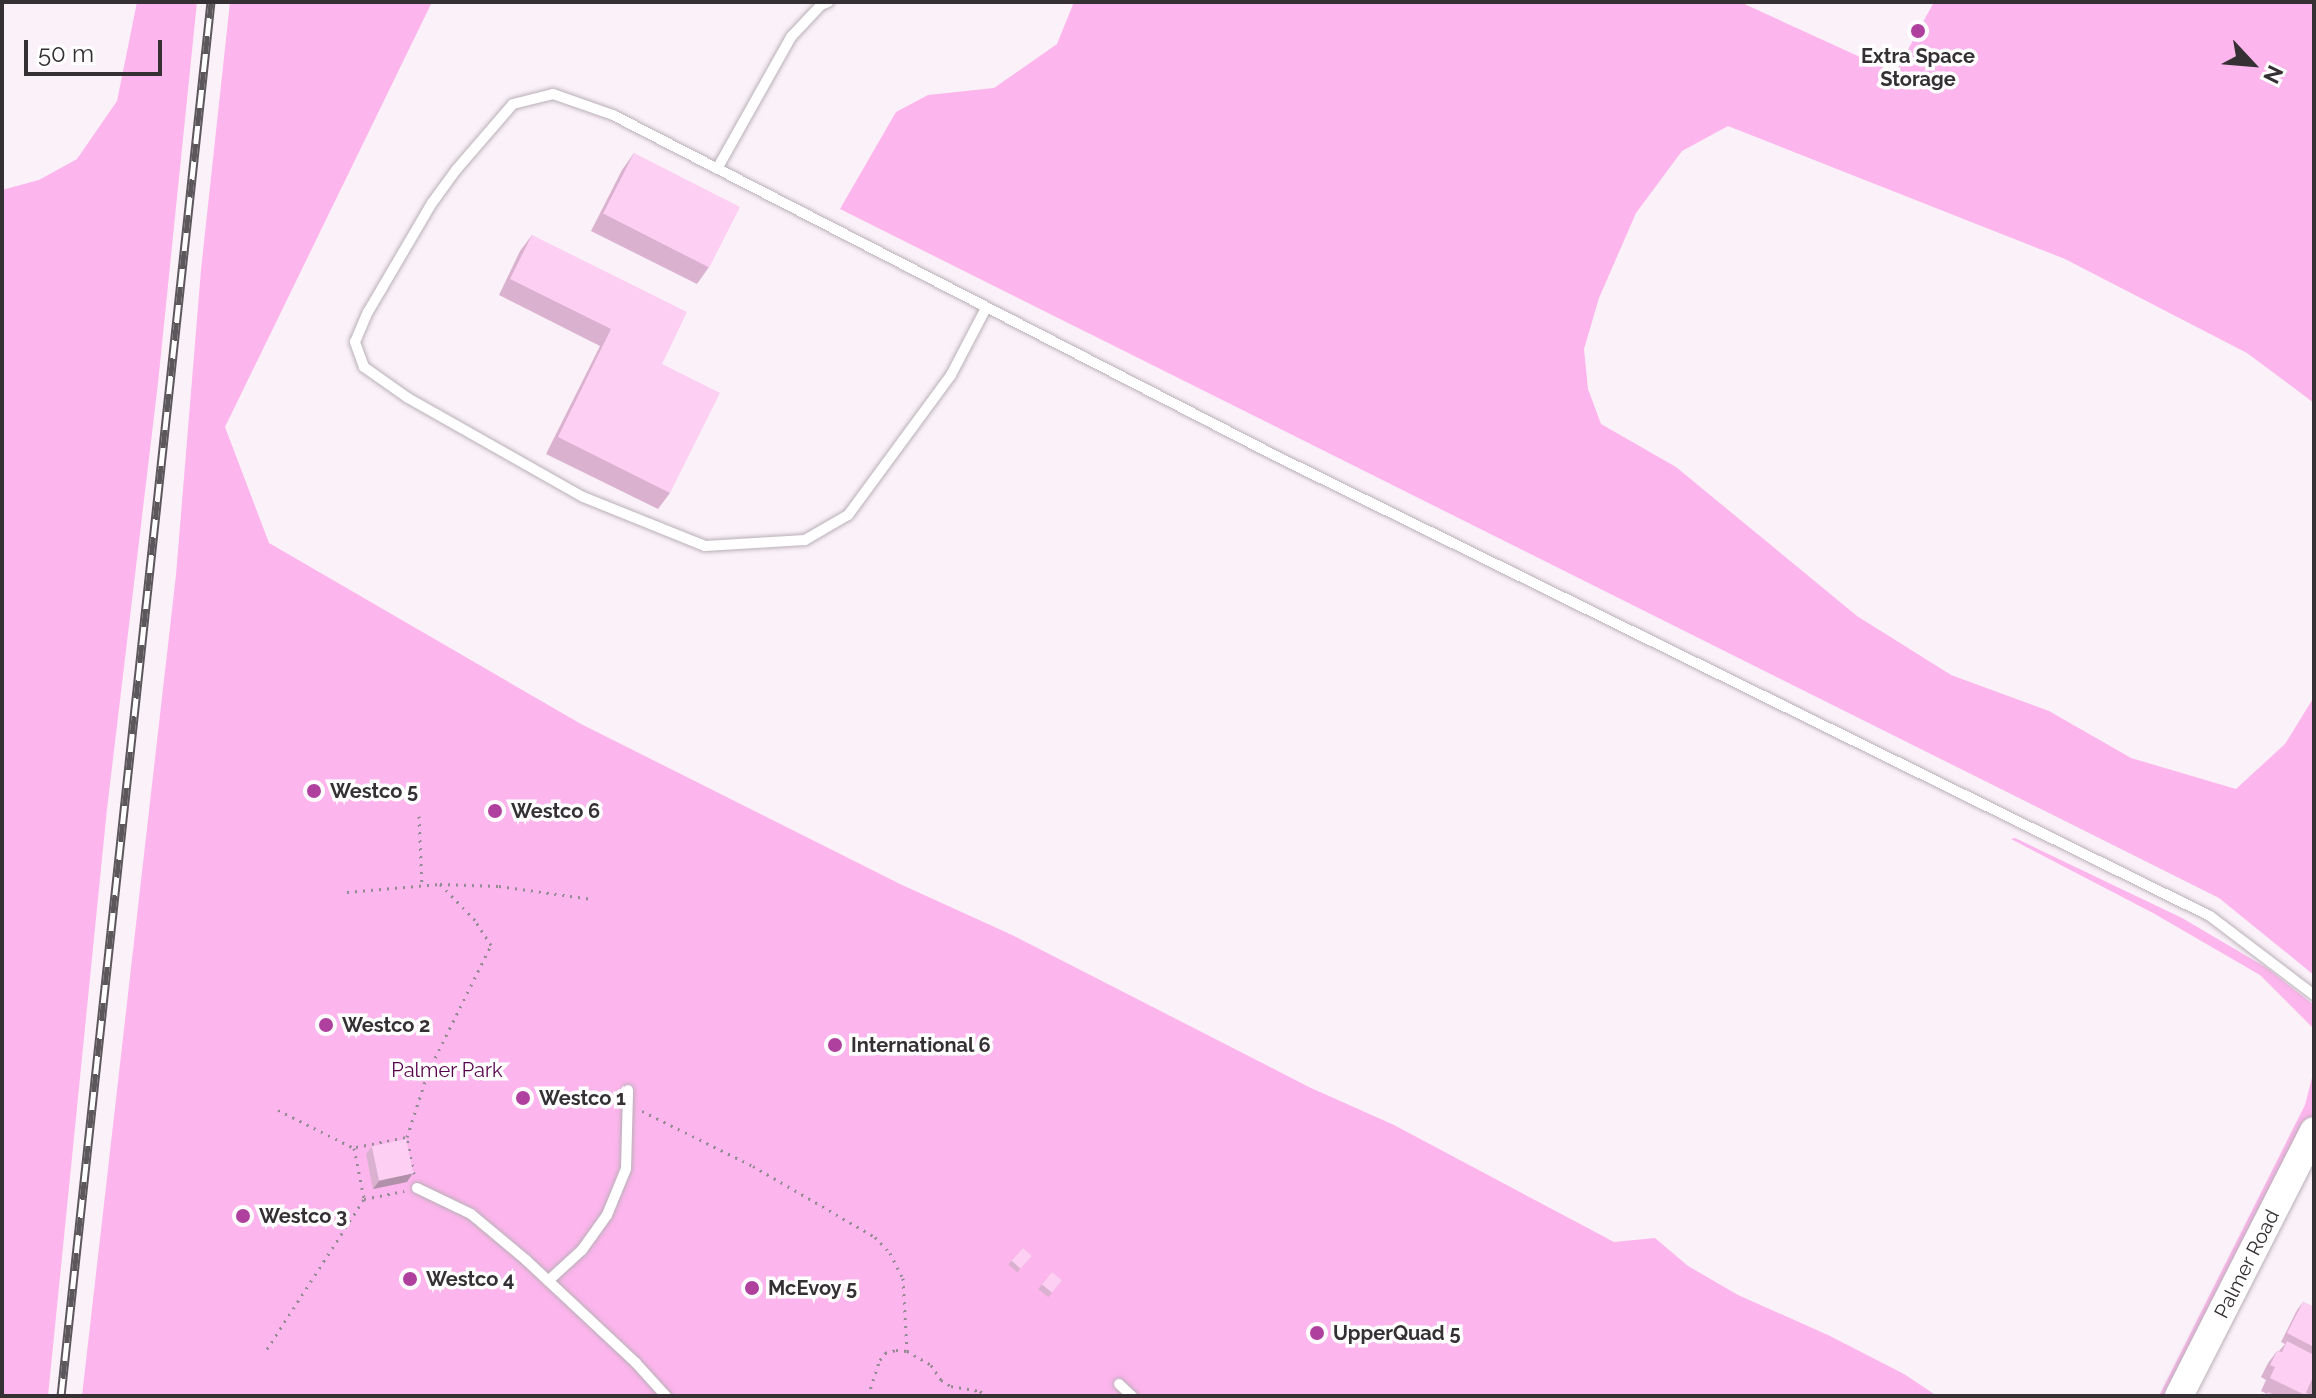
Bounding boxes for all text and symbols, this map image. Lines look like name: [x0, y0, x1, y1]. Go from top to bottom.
marker: Extra Space Storage: [1909, 22, 1927, 40]
scale bar: [28, 24, 166, 74]
north arrow: [2212, 24, 2292, 104]
text: 50 m: [38, 39, 94, 68]
place label: Extra Space Storage: [1861, 44, 1975, 91]
text: N: [2258, 61, 2289, 88]
place label: Westco 5: [330, 779, 418, 803]
marker: Westco 5: [305, 782, 323, 800]
place label: Westco 6: [511, 799, 600, 823]
marker: Westco 6: [486, 802, 504, 820]
place label: Westco 2: [342, 1013, 430, 1037]
marker: Westco 2: [317, 1016, 335, 1034]
place label: International 6: [851, 1033, 991, 1057]
marker: International 6: [826, 1036, 844, 1054]
park label: Palmer Park: [391, 1058, 503, 1082]
place label: Westco 1: [539, 1086, 626, 1110]
marker: Westco 1: [514, 1089, 532, 1107]
place label: Westco 3: [259, 1204, 347, 1228]
street label: Palmer Road: [2209, 1206, 2285, 1322]
marker: Westco 3: [234, 1207, 252, 1225]
place label: Westco 4: [426, 1267, 515, 1291]
marker: Westco 4: [401, 1270, 419, 1288]
place label: McEvoy 5: [768, 1276, 857, 1300]
marker: McEvoy 5: [743, 1279, 761, 1297]
place label: UpperQuad 5: [1333, 1321, 1461, 1345]
marker: UpperQuad 5: [1308, 1324, 1326, 1342]

